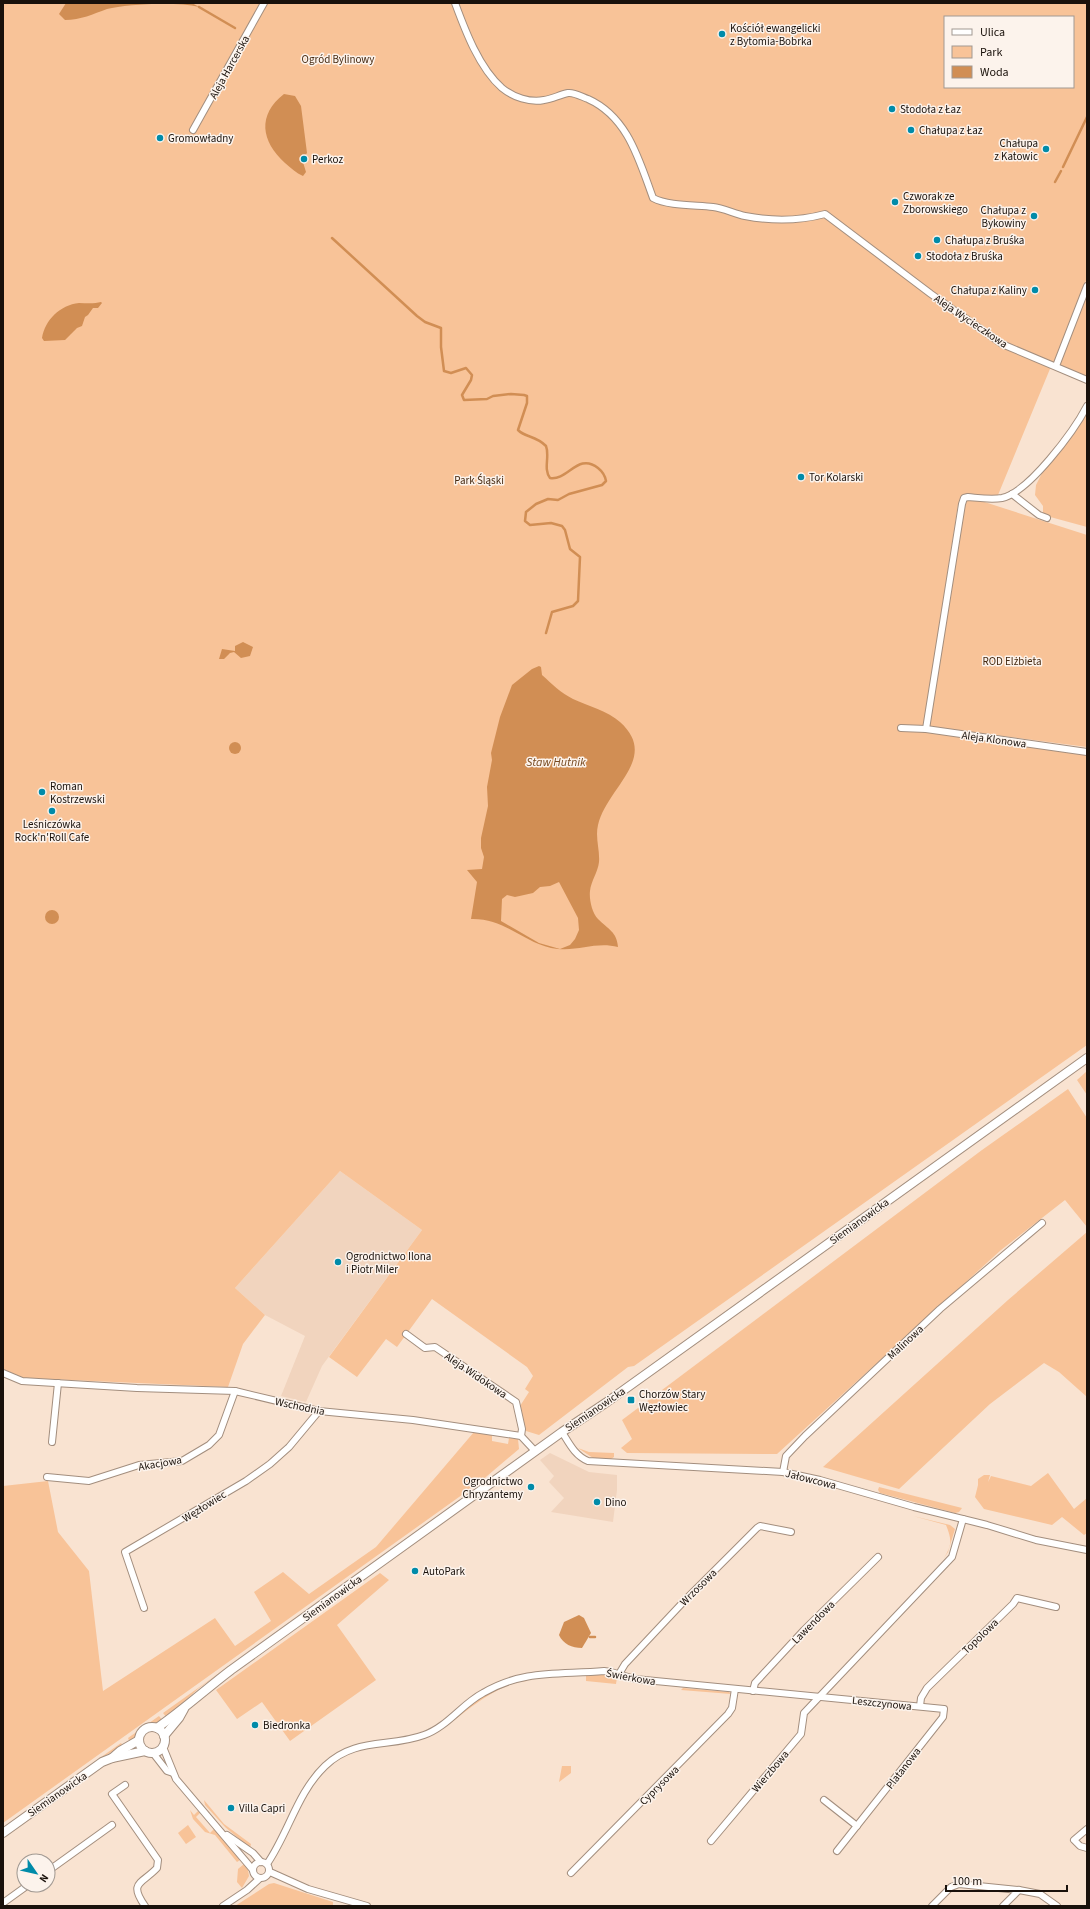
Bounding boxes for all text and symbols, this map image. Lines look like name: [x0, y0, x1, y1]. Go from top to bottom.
legend: [944, 16, 1074, 88]
place label: Kościół ewangelicki z Bytomia-Bobrka: [730, 21, 820, 49]
text: Ulica: [980, 24, 1005, 41]
marker: Kościół ewangelicki z Bytomia-Bobrka: [717, 29, 727, 39]
street label: Aleja Harcerska: [206, 33, 253, 102]
text: Park: [980, 44, 1002, 61]
park label: Ogród Bylinowy: [302, 52, 374, 67]
text: Woda: [980, 64, 1009, 81]
place label: Stodoła z Łaz: [900, 102, 961, 117]
marker: Stodoła z Łaz: [887, 104, 897, 114]
place label: Chałupa z Łaz: [919, 123, 983, 138]
marker: Chałupa z Łaz: [906, 125, 916, 135]
place label: Gromowładny: [168, 131, 234, 146]
marker: Gromowładny: [155, 133, 165, 143]
place label: Chałupa z Katowic: [994, 136, 1038, 164]
marker: Chałupa z Katowic: [1041, 144, 1051, 154]
place label: Perkoz: [312, 152, 343, 167]
marker: Perkoz: [299, 154, 309, 164]
place label: Czworak ze Zborowskiego: [903, 189, 968, 217]
marker: Czworak ze Zborowskiego: [890, 197, 900, 207]
place label: Chałupa z Bykowiny: [981, 203, 1026, 231]
marker: Chałupa z Bykowiny: [1029, 211, 1039, 221]
place label: Chałupa z Bruśka: [945, 233, 1024, 248]
marker: Chałupa z Bruśka: [932, 235, 942, 245]
place label: Stodoła z Bruśka: [926, 249, 1003, 264]
marker: Stodoła z Bruśka: [913, 251, 923, 261]
place label: Chałupa z Kaliny: [951, 283, 1027, 298]
marker: Chałupa z Kaliny: [1030, 285, 1040, 295]
street label: Aleja Wycieczkowa: [931, 291, 1010, 352]
place label: Tor Kolarski: [809, 470, 863, 485]
marker: Tor Kolarski: [796, 472, 806, 482]
park label: Park Śląski: [454, 473, 504, 488]
park label: ROD Elżbieta: [983, 654, 1041, 669]
street label: Aleja Klonowa: [961, 728, 1027, 751]
water label: Staw Hutnik: [526, 754, 586, 771]
place label: Roman Kostrzewski: [50, 779, 105, 807]
marker: Roman Kostrzewski: [37, 787, 47, 797]
marker: Leśniczówka Rock'n'Roll Cafe: [47, 806, 57, 816]
place label: Leśniczówka Rock'n'Roll Cafe: [15, 817, 90, 845]
street label: Siemianowicka: [827, 1195, 892, 1248]
place label: Ogrodnictwo Ilona i Piotr Miler: [346, 1249, 431, 1277]
marker: Ogrodnictwo Ilona i Piotr Miler: [333, 1257, 343, 1267]
street label: Malinowa: [884, 1322, 927, 1363]
street label: Aleja Widokowa: [441, 1349, 510, 1402]
street label: Siemianowicka: [562, 1384, 628, 1435]
place label: Chorzów Stary Węzłowiec: [639, 1387, 705, 1415]
street label: Wschodnia: [274, 1394, 326, 1419]
marker: Chorzów Stary Węzłowiec: [626, 1395, 636, 1405]
street label: Akacjowa: [137, 1452, 183, 1475]
street label: Jałowcowa: [784, 1466, 838, 1493]
place label: Ogrodnictwo Chryzantemy: [462, 1474, 523, 1502]
marker: Ogrodnictwo Chryzantemy: [526, 1482, 536, 1492]
street label: Węzłowiec: [179, 1487, 229, 1526]
place label: Dino: [605, 1495, 626, 1510]
marker: Dino: [592, 1497, 602, 1507]
place label: AutoPark: [423, 1564, 466, 1579]
street label: Wrzosowa: [676, 1565, 720, 1609]
marker: AutoPark: [410, 1566, 420, 1576]
street label: Siemianowicka: [300, 1572, 365, 1625]
street label: Lawendowa: [788, 1597, 838, 1647]
street label: Topolowa: [959, 1615, 1002, 1657]
street label: Świerkowa: [605, 1666, 657, 1689]
street label: Leszczynowa: [851, 1693, 913, 1714]
place label: Biedronka: [263, 1718, 310, 1733]
marker: Biedronka: [250, 1720, 260, 1730]
street label: Platanowa: [882, 1744, 924, 1792]
street label: Wierzbowa: [748, 1747, 792, 1796]
street label: Cyprysowa: [636, 1762, 683, 1809]
street label: Siemianowicka: [24, 1768, 90, 1821]
place label: Villa Capri: [239, 1801, 285, 1816]
marker: Villa Capri: [226, 1803, 236, 1813]
north arrow: [16, 1853, 56, 1893]
scale bar: [946, 1867, 1067, 1893]
text: N: [36, 1871, 52, 1886]
text: 100 m: [952, 1873, 982, 1890]

